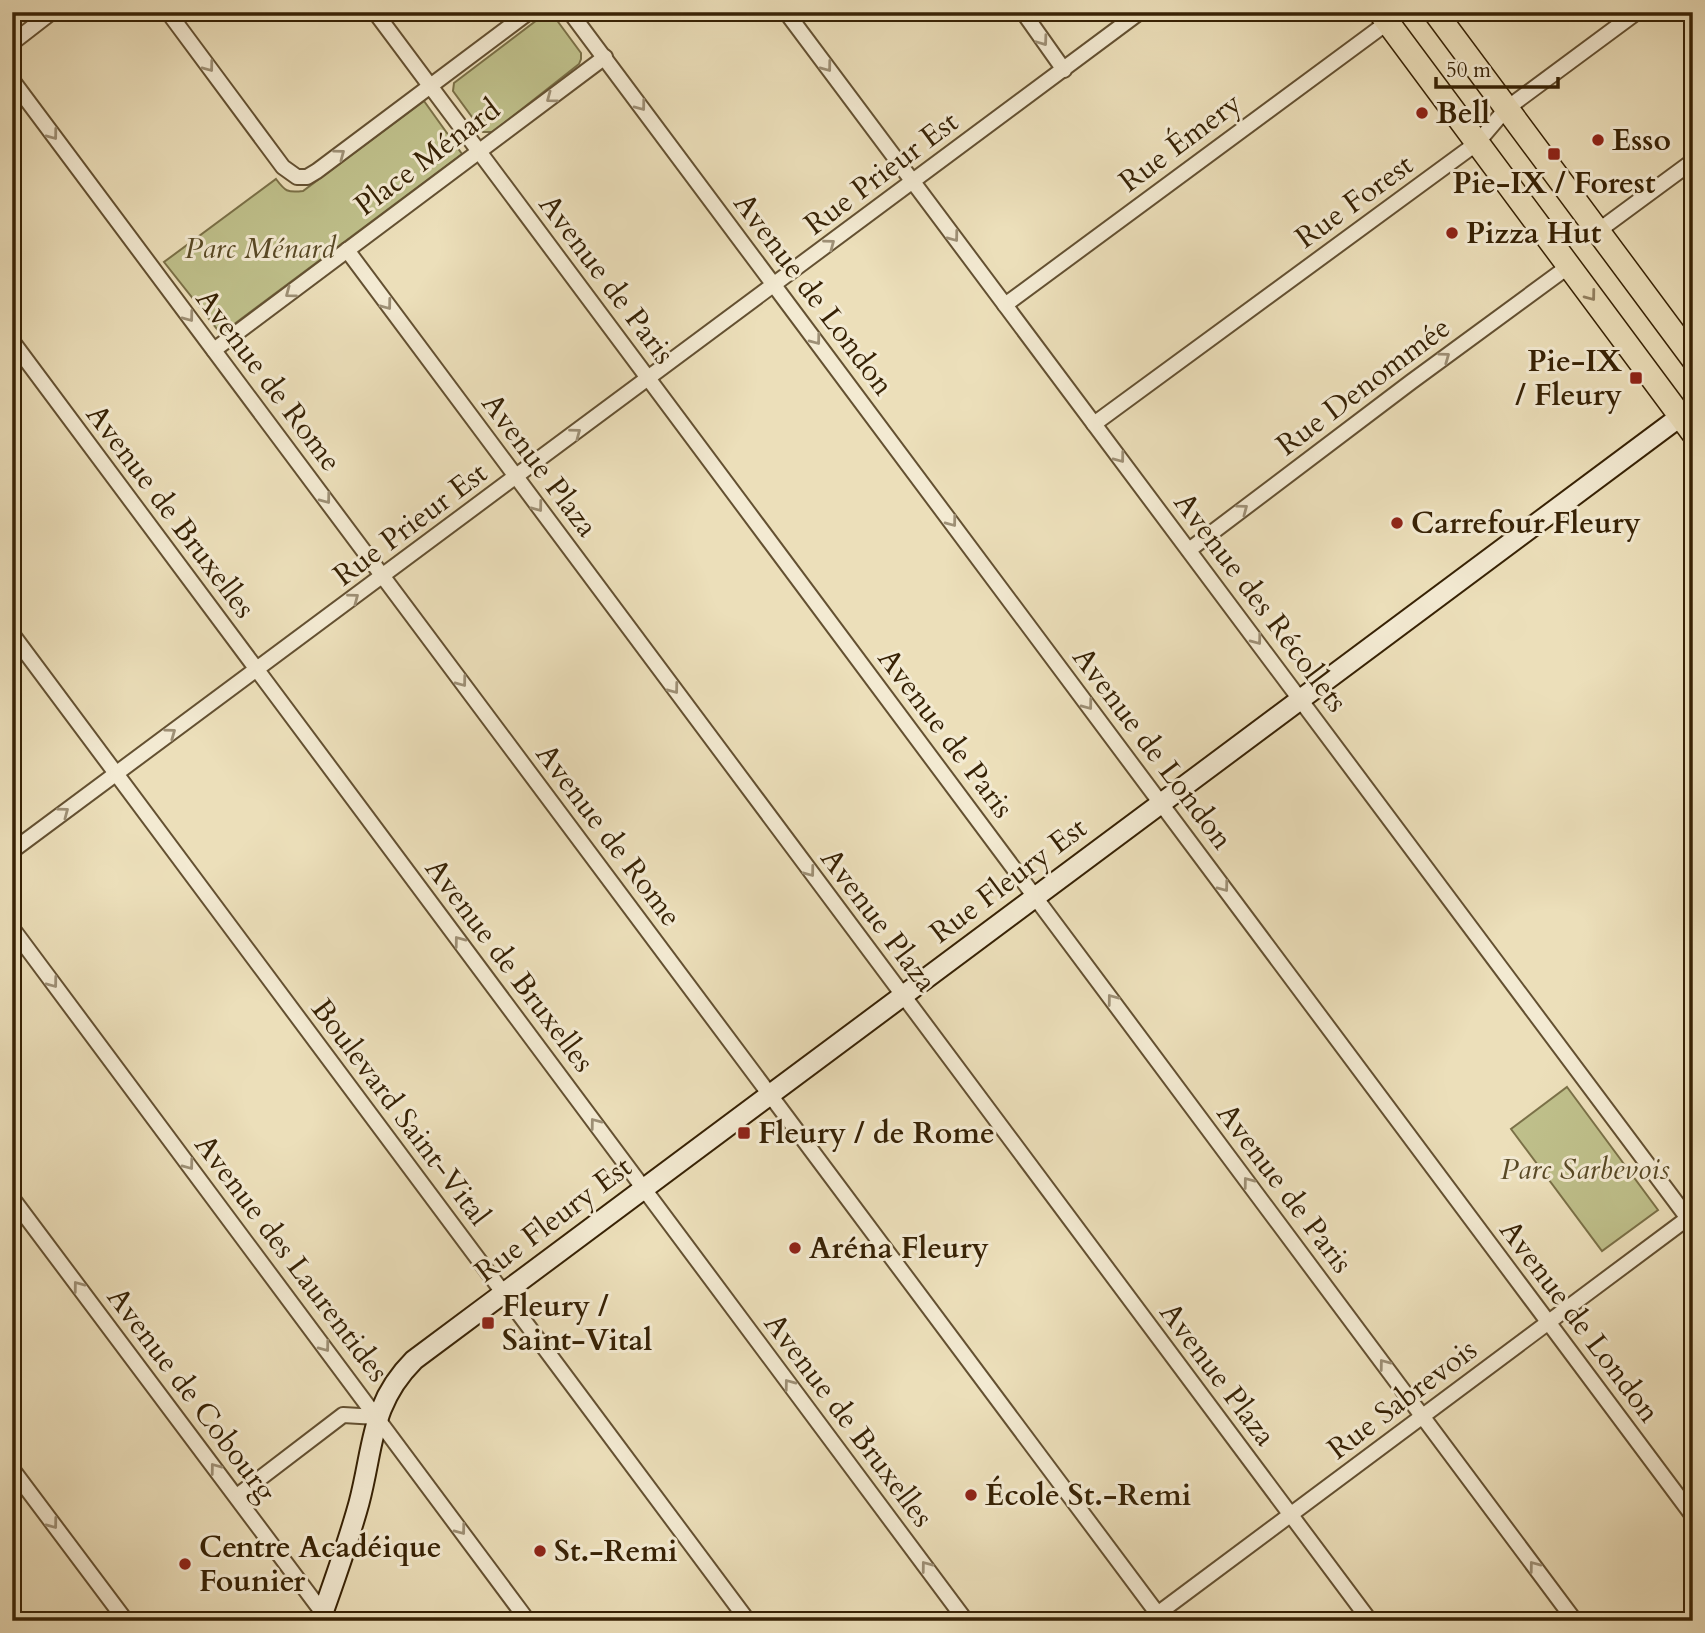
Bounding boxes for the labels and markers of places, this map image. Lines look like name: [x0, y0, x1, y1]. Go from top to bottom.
place label: Bell: [1436, 93, 1490, 134]
marker: Bell: [1414, 105, 1430, 121]
place label: Esso: [1612, 120, 1671, 161]
marker: Esso: [1590, 132, 1606, 148]
marker: Pie-IX / Forest: [1546, 146, 1562, 162]
place label: Pie-IX / Forest: [1452, 163, 1656, 204]
place label: Pizza Hut: [1466, 213, 1602, 254]
marker: Pizza Hut: [1444, 225, 1460, 241]
place label: Pie-IX / Fleury: [1515, 341, 1623, 416]
marker: Pie-IX / Fleury: [1628, 370, 1644, 386]
place label: Carrefour Fleury: [1411, 503, 1641, 544]
marker: Carrefour Fleury: [1389, 515, 1405, 531]
place label: Fleury / de Rome: [758, 1113, 995, 1154]
marker: Fleury / de Rome: [736, 1125, 752, 1141]
place label: Aréna Fleury: [809, 1228, 989, 1269]
marker: Aréna Fleury: [787, 1240, 803, 1256]
place label: Fleury / Saint-Vital: [502, 1286, 652, 1361]
marker: Fleury / Saint-Vital: [480, 1315, 496, 1331]
place label: École St.-Remi: [985, 1475, 1191, 1516]
marker: École St.-Remi: [963, 1487, 979, 1503]
place label: Centre Acadéique Founier: [199, 1527, 442, 1602]
place label: St.-Remi: [554, 1531, 678, 1572]
marker: St.-Remi: [532, 1543, 548, 1559]
marker: Centre Acadéique Founier: [177, 1556, 193, 1572]

